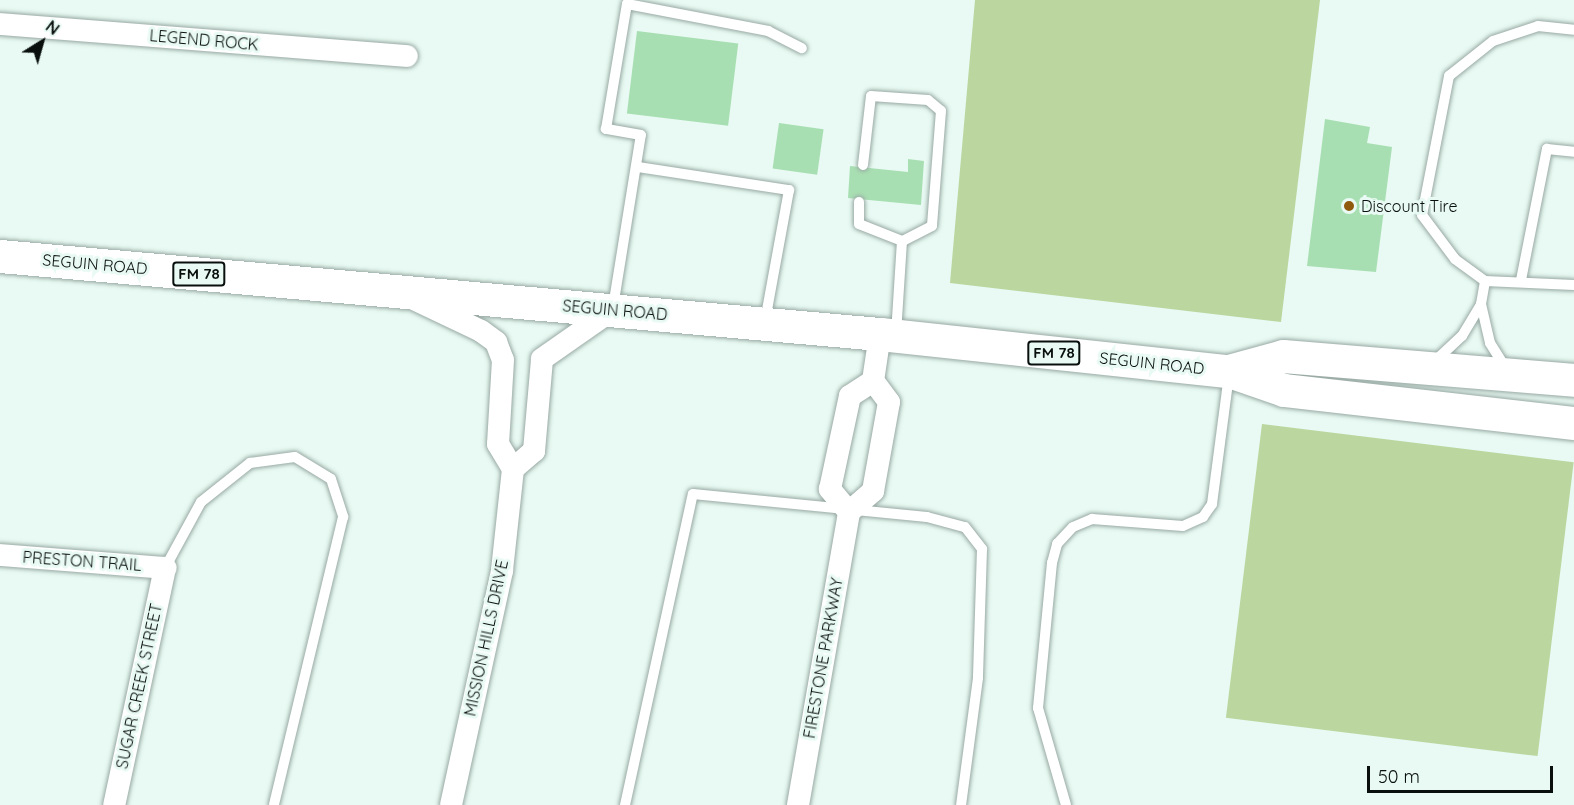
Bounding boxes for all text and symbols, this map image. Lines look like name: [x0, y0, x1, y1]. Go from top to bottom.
north arrow: [12, 12, 72, 72]
text: N: [42, 16, 64, 39]
street label: LEGEND ROCK: [149, 26, 259, 54]
place label: Discount Tire: [1361, 196, 1457, 216]
marker: Discount Tire: [1342, 199, 1356, 213]
street label: SEGUIN ROAD: [42, 250, 148, 278]
road number: FM 78: [172, 262, 226, 286]
street label: SEGUIN ROAD: [562, 296, 668, 324]
road number: FM 78: [1027, 341, 1081, 365]
street label: SEGUIN ROAD: [1099, 348, 1205, 378]
street label: PRESTON TRAIL: [22, 547, 142, 575]
street label: MISSION HILLS DRIVE: [460, 558, 512, 718]
street label: FIRESTONE PARKWAY: [799, 576, 847, 740]
street label: SUGAR CREEK STREET: [112, 602, 166, 770]
scale bar: [1370, 754, 1556, 792]
text: 50 m: [1378, 765, 1420, 788]

